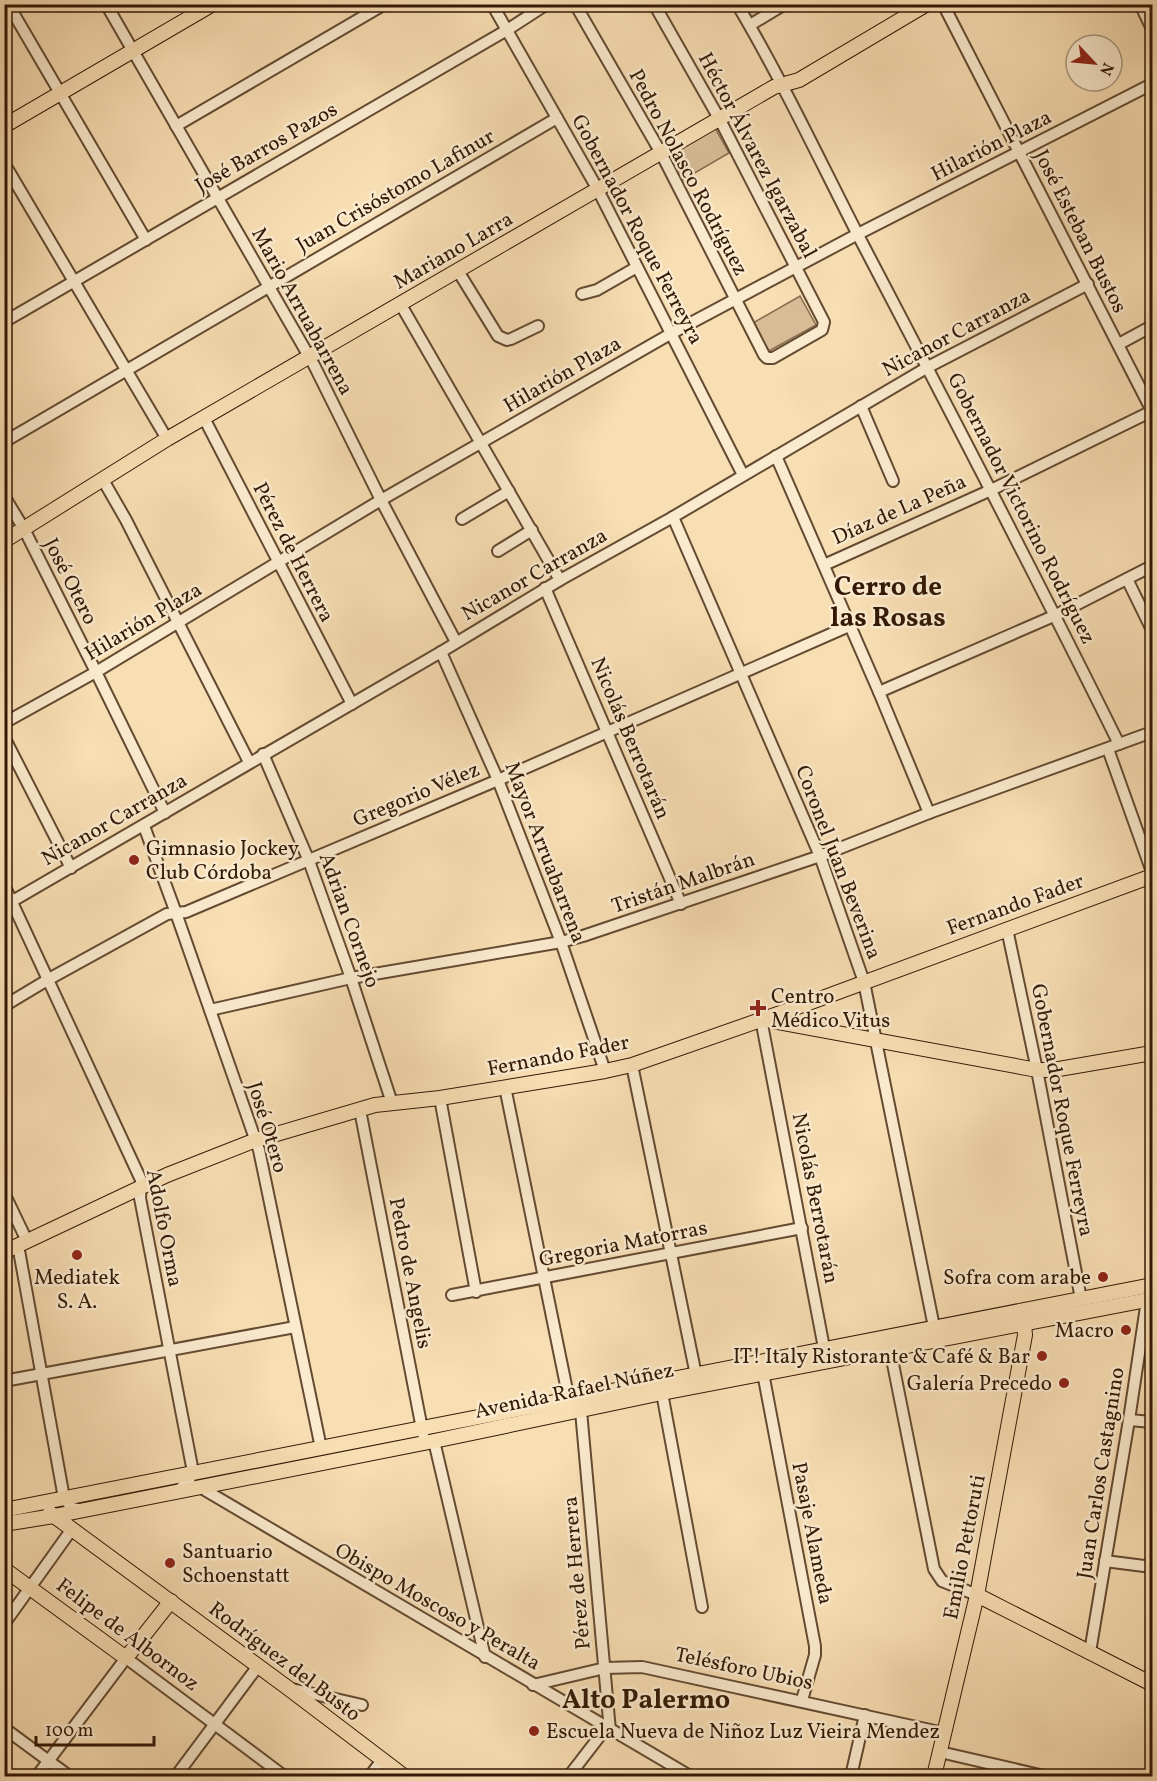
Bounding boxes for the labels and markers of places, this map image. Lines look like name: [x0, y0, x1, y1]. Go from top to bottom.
place label: Gimnasio Jockey Club Córdoba: [146, 835, 300, 888]
marker: Gimnasio Jockey Club Córdoba: [127, 853, 141, 867]
place label: Centro Médico Vitus: [771, 983, 890, 1036]
marker: Centro Médico Vitus: [749, 999, 767, 1017]
marker: Mediatek S. A.: [70, 1248, 84, 1262]
place label: Mediatek S. A.: [34, 1264, 121, 1317]
place label: Sofra com arabe: [943, 1264, 1091, 1293]
marker: Sofra com arabe: [1096, 1270, 1110, 1284]
place label: Macro: [1055, 1317, 1114, 1346]
marker: Macro: [1119, 1323, 1133, 1337]
place label: IT! Italy Ristorante & Café & Bar: [733, 1343, 1030, 1372]
marker: IT! Italy Ristorante & Café & Bar: [1035, 1349, 1049, 1363]
place label: Galería Precedo: [907, 1370, 1052, 1399]
marker: Galería Precedo: [1057, 1376, 1071, 1390]
place label: Santuario Schoenstatt: [182, 1538, 290, 1591]
marker: Santuario Schoenstatt: [163, 1556, 177, 1570]
place label: Escuela Nueva de Niñoz Luz Vieira Mendez: [546, 1718, 940, 1747]
marker: Escuela Nueva de Niñoz Luz Vieira Mendez: [527, 1724, 541, 1738]

